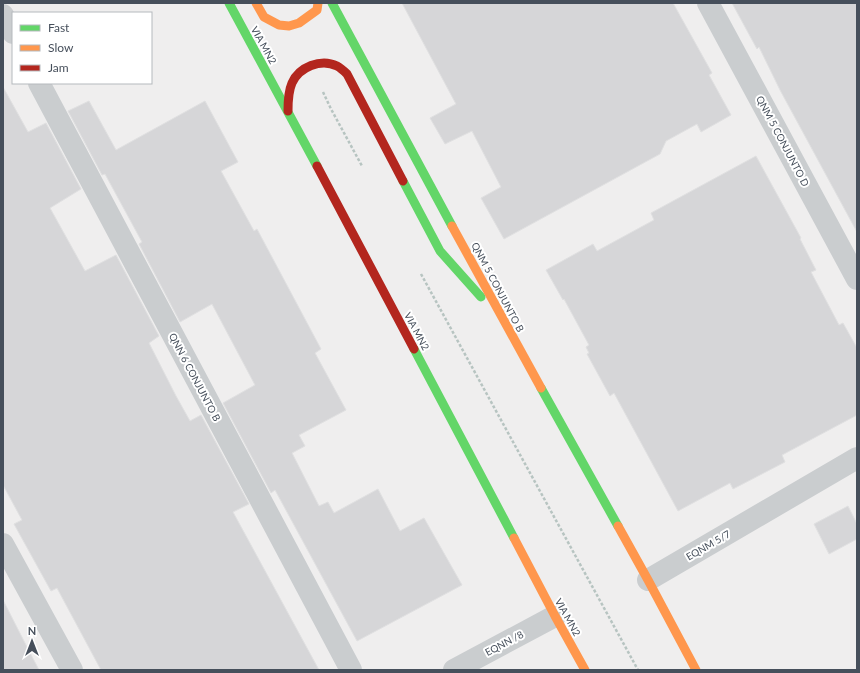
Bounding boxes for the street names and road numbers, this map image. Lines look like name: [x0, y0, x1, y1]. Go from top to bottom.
street label: VIA MN2: [249, 24, 279, 66]
street label: QNM 5 CONJUNTO D: [754, 94, 812, 189]
street label: QNM 5 CONJUNTO B: [469, 240, 527, 334]
street label: VIA MN2: [402, 310, 432, 352]
street label: QNN 6 CONJUNTO B: [167, 331, 223, 423]
street label: EQNM 5/7: [684, 527, 732, 563]
street label: VIA MN2: [553, 596, 583, 638]
street label: EQNN /8: [483, 628, 525, 658]

